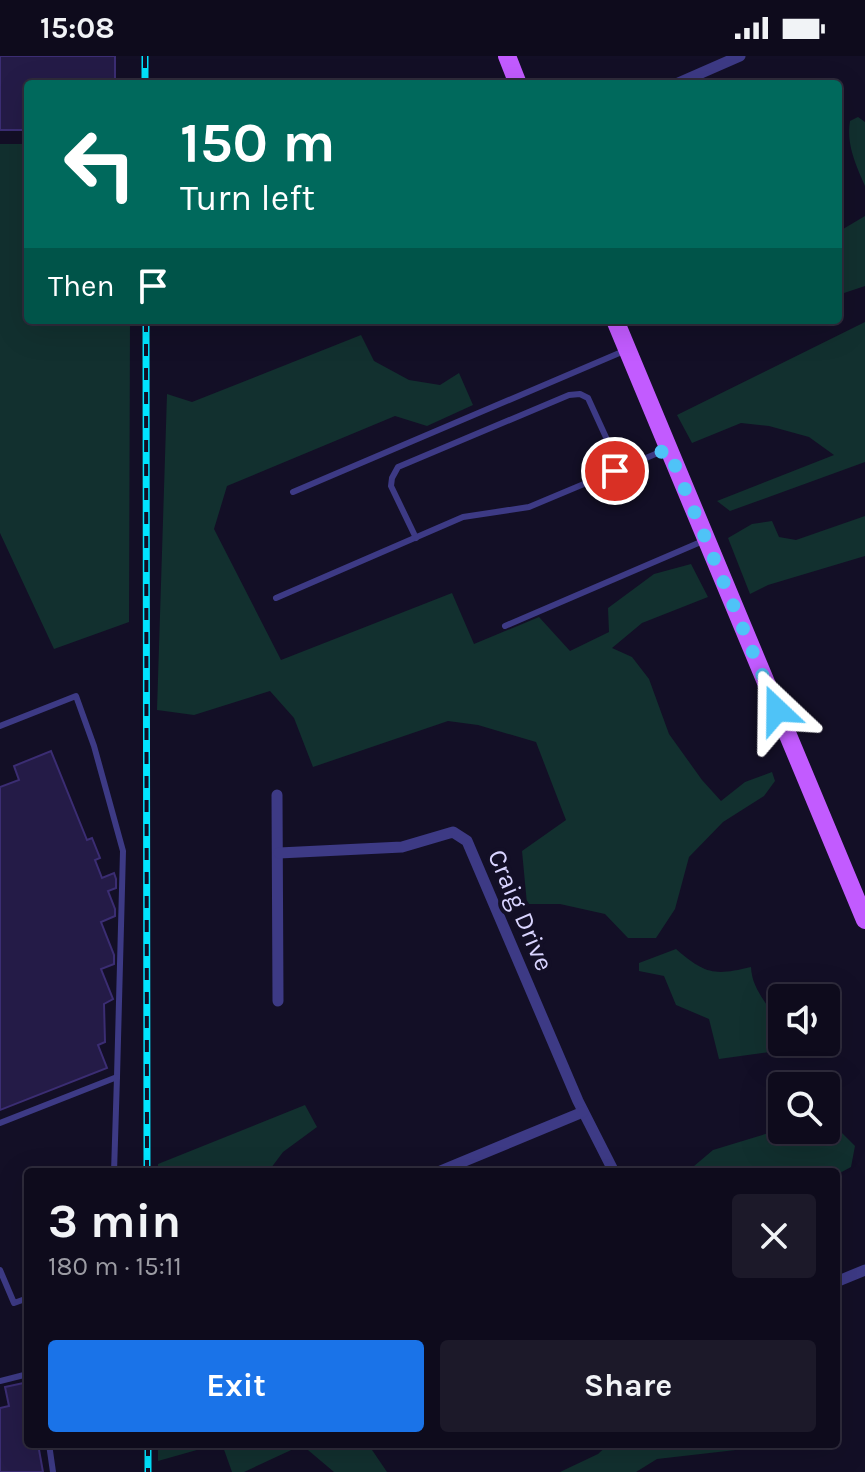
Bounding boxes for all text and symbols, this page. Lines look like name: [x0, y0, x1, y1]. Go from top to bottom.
text: 15:08: [40, 10, 115, 46]
text: 150 m: [180, 110, 335, 175]
icon: left: [48, 112, 152, 216]
text: Turn left: [180, 177, 315, 219]
icon: arrive: [131, 264, 175, 308]
text: Then: [48, 268, 115, 304]
pin: [581, 437, 649, 505]
icon: arrive: [593, 449, 637, 493]
position arrow: [735, 668, 819, 752]
street label: Craig Drive: [481, 845, 560, 976]
map controls: [768, 984, 840, 1144]
button: sound: [768, 984, 840, 1056]
button: search: [768, 1072, 840, 1144]
text: 3 min: [48, 1193, 181, 1249]
button: close: [732, 1194, 816, 1278]
text: 180 m · 15:11: [48, 1251, 182, 1282]
button: Exit: [48, 1340, 424, 1432]
button: Share: [440, 1340, 816, 1432]

